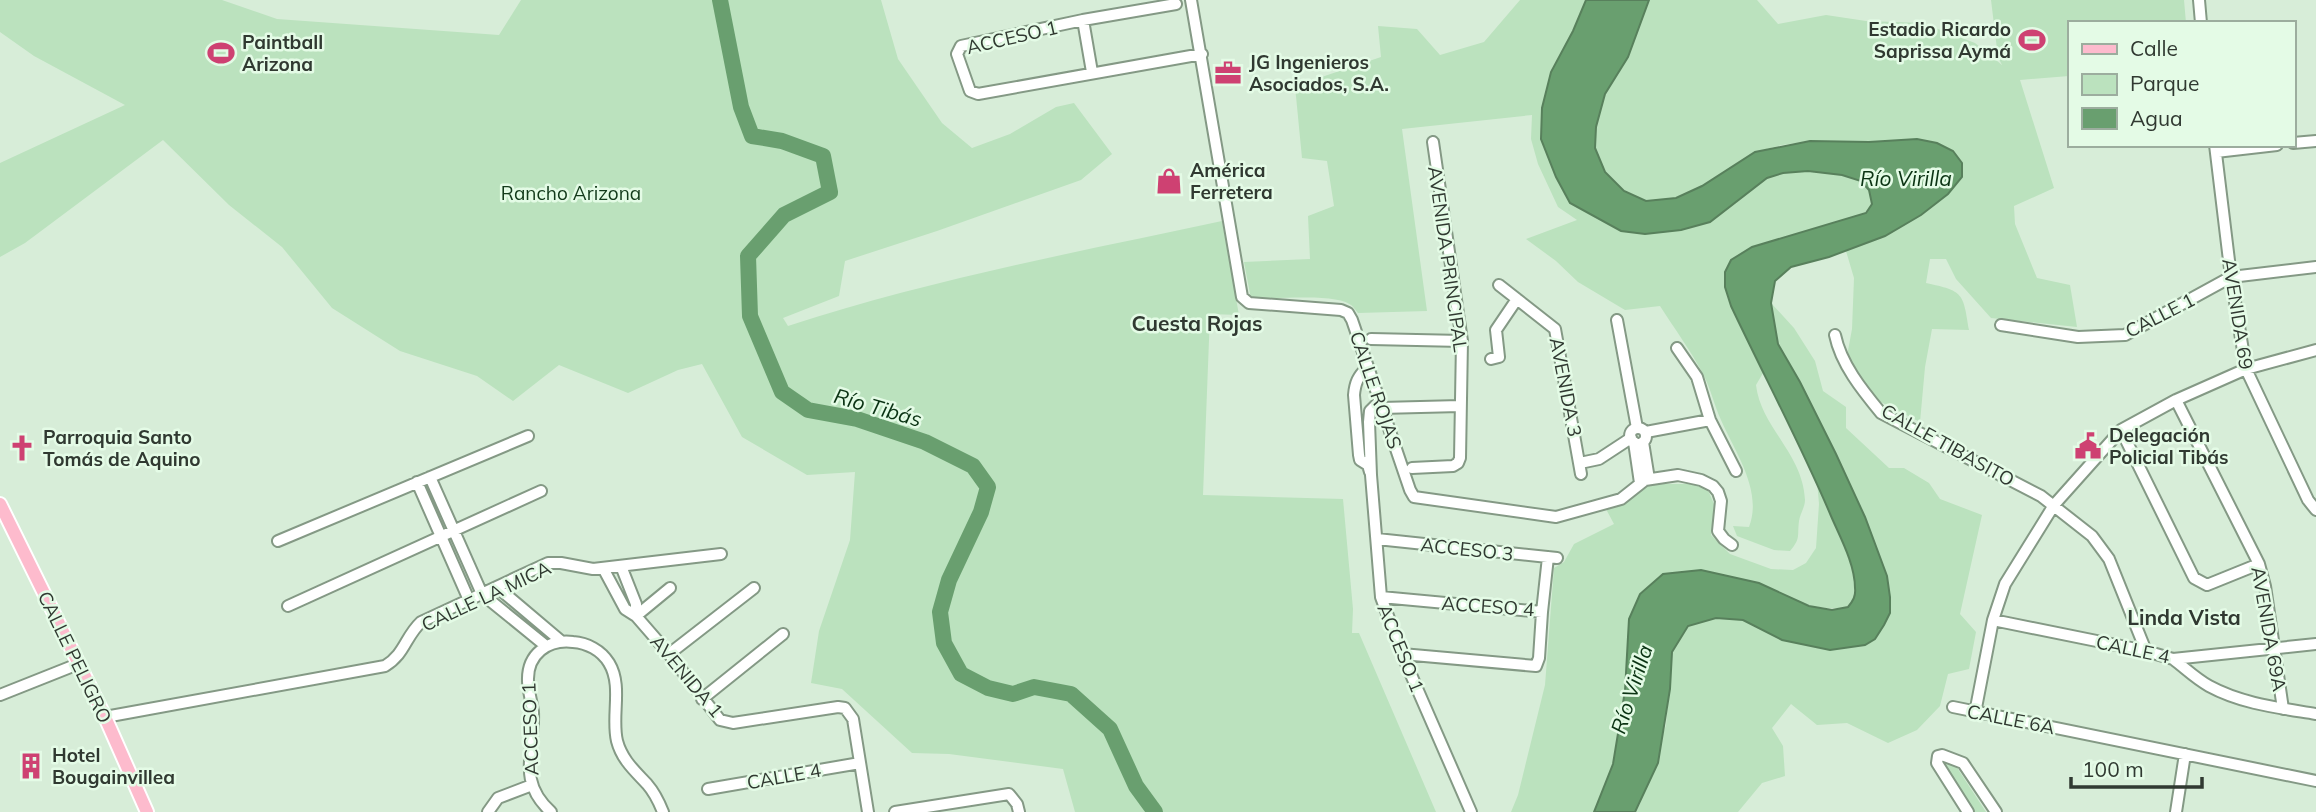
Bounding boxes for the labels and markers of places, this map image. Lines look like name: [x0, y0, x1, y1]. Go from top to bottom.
place label: Estadio Ricardo Saprissa Aymá: [1868, 17, 2011, 63]
sports icon: Estadio Ricardo Saprissa Aymá: [2017, 25, 2047, 55]
place label: Paintball Arizona: [242, 30, 323, 76]
sports icon: Paintball Arizona: [206, 38, 236, 68]
place label: JG Ingenieros Asociados, S.A.: [1249, 50, 1389, 96]
office icon: JG Ingenieros Asociados, S.A.: [1213, 58, 1243, 88]
place label: América Ferretera: [1190, 158, 1273, 204]
shop icon: América Ferretera: [1154, 166, 1184, 196]
place label: Delegación Policial Tibás: [2109, 423, 2229, 469]
place label: Parroquia Santo Tomás de Aquino: [43, 425, 200, 471]
public building icon: Delegación Policial Tibás: [2073, 431, 2103, 461]
church icon: Parroquia Santo Tomás de Aquino: [7, 433, 37, 463]
place label: Hotel Bougainvillea: [52, 743, 175, 789]
building icon: Hotel Bougainvillea: [16, 751, 46, 781]

